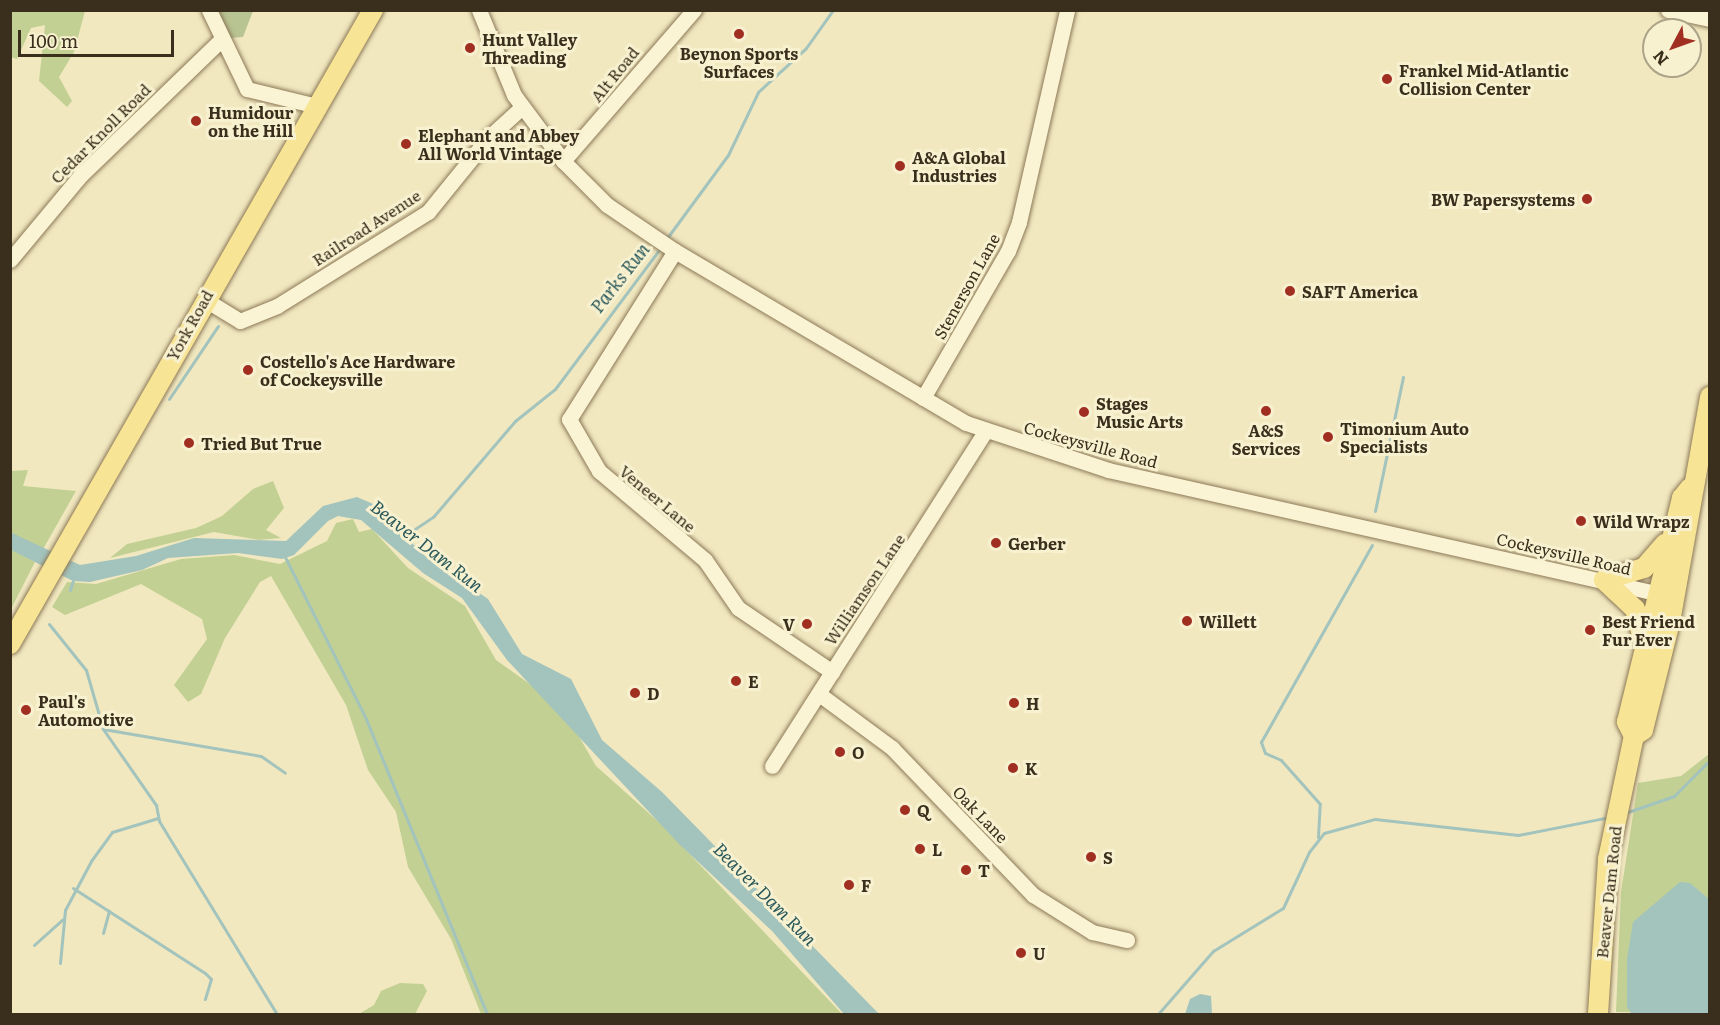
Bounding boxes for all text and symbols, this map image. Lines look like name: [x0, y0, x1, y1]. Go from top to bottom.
scale bar: [21, 18, 177, 56]
north arrow: [1642, 18, 1702, 78]
text: 100 m: [29, 27, 78, 54]
marker: Beynon Sports Surfaces: [732, 27, 746, 41]
place label: Hunt Valley Threading: [482, 29, 577, 67]
marker: Hunt Valley Threading: [463, 41, 477, 55]
street label: Alt Road: [586, 43, 642, 105]
place label: Beynon Sports Surfaces: [680, 43, 798, 81]
text: N: [1646, 46, 1673, 71]
place label: Frankel Mid-Atlantic Collision Center: [1399, 60, 1569, 98]
marker: Frankel Mid-Atlantic Collision Center: [1380, 72, 1394, 86]
street label: Cedar Knoll Road: [46, 79, 154, 187]
place label: Humidour on the Hill: [208, 102, 293, 140]
marker: Humidour on the Hill: [189, 114, 203, 128]
place label: Elephant and Abbey All World Vintage: [418, 125, 579, 163]
marker: Elephant and Abbey All World Vintage: [399, 137, 413, 151]
place label: A&A Global Industries: [912, 147, 1006, 185]
marker: A&A Global Industries: [893, 159, 907, 173]
street label: Railroad Avenue: [308, 185, 424, 269]
place label: BW Papersystems: [1431, 189, 1575, 209]
marker: BW Papersystems: [1580, 192, 1594, 206]
street label: Stenerson Lane: [929, 230, 1003, 342]
water label: Parks Run: [586, 239, 654, 317]
place label: SAFT America: [1302, 281, 1418, 301]
marker: SAFT America: [1283, 284, 1297, 298]
street label: York Road: [162, 286, 216, 364]
place label: Costello's Ace Hardware of Cockeysville: [260, 351, 455, 389]
marker: Costello's Ace Hardware of Cockeysville: [241, 363, 255, 377]
place label: Stages Music Arts: [1096, 393, 1183, 431]
marker: A&S Services: [1259, 404, 1273, 418]
marker: Stages Music Arts: [1077, 405, 1091, 419]
street label: Cockeysville Road: [1022, 417, 1160, 471]
place label: Timonium Auto Specialists: [1340, 418, 1469, 456]
place label: A&S Services: [1232, 420, 1300, 458]
marker: Timonium Auto Specialists: [1321, 430, 1335, 444]
place label: Tried But True: [201, 433, 322, 453]
marker: Tried But True: [182, 436, 196, 450]
street label: Veneer Lane: [616, 461, 700, 535]
water label: Beaver Dam Run: [367, 495, 487, 597]
place label: Wild Wrapz: [1593, 511, 1689, 531]
marker: Wild Wrapz: [1574, 514, 1588, 528]
street label: Cockeysville Road: [1495, 528, 1633, 578]
street label: Williamson Lane: [820, 530, 908, 648]
place label: Gerber: [1008, 533, 1066, 553]
marker: Gerber: [989, 536, 1003, 550]
place label: Willett: [1199, 611, 1257, 631]
place label: Best Friend Fur Ever: [1602, 611, 1695, 649]
place label: V: [783, 614, 795, 634]
marker: Willett: [1180, 614, 1194, 628]
marker: V: [800, 617, 814, 631]
marker: Best Friend Fur Ever: [1583, 623, 1597, 637]
place label: E: [748, 671, 759, 691]
marker: E: [729, 674, 743, 688]
place label: D: [647, 683, 659, 703]
marker: D: [628, 686, 642, 700]
place label: Paul's Automotive: [38, 691, 133, 729]
place label: H: [1026, 693, 1039, 713]
marker: H: [1007, 696, 1021, 710]
marker: Paul's Automotive: [19, 703, 33, 717]
place label: O: [852, 742, 864, 762]
marker: O: [833, 745, 847, 759]
place label: K: [1025, 758, 1038, 778]
marker: K: [1006, 761, 1020, 775]
street label: Oak Lane: [949, 782, 1013, 846]
place label: Q: [917, 800, 930, 820]
marker: Q: [898, 803, 912, 817]
street label: Beaver Dam Road: [1591, 825, 1625, 959]
water label: Beaver Dam Run: [709, 838, 821, 950]
place label: L: [932, 839, 942, 859]
marker: L: [913, 842, 927, 856]
place label: S: [1103, 847, 1113, 867]
marker: S: [1084, 850, 1098, 864]
place label: T: [978, 860, 990, 880]
marker: T: [959, 863, 973, 877]
place label: F: [861, 875, 871, 895]
marker: F: [842, 878, 856, 892]
place label: U: [1033, 943, 1046, 963]
marker: U: [1014, 946, 1028, 960]

